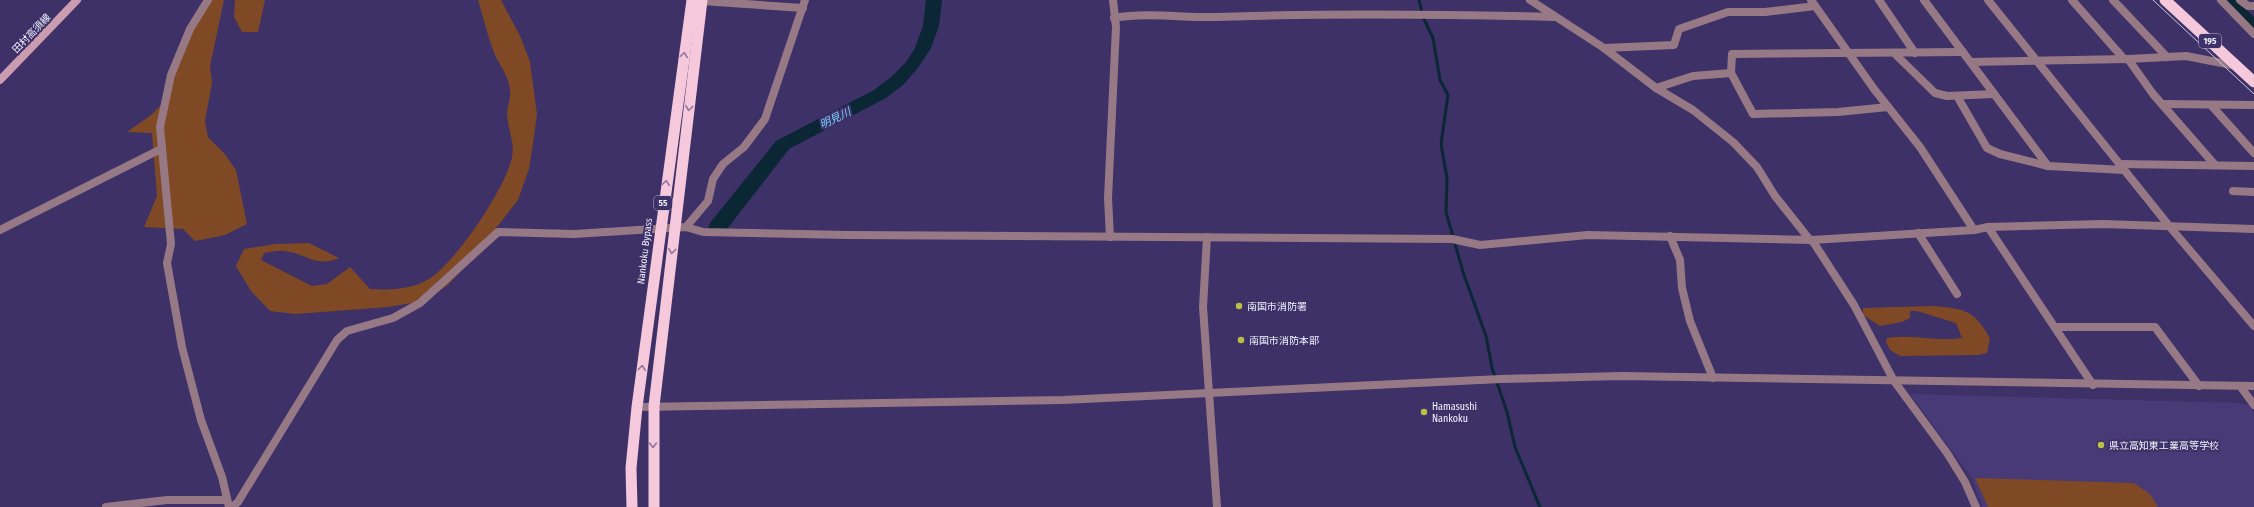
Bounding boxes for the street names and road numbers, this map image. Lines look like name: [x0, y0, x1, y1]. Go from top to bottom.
street label: 田村高須線: [10, 12, 53, 56]
road number: 195: [2199, 34, 2221, 48]
road number: 55: [654, 196, 672, 210]
street label: Nankoku Bypass: [635, 217, 655, 285]

